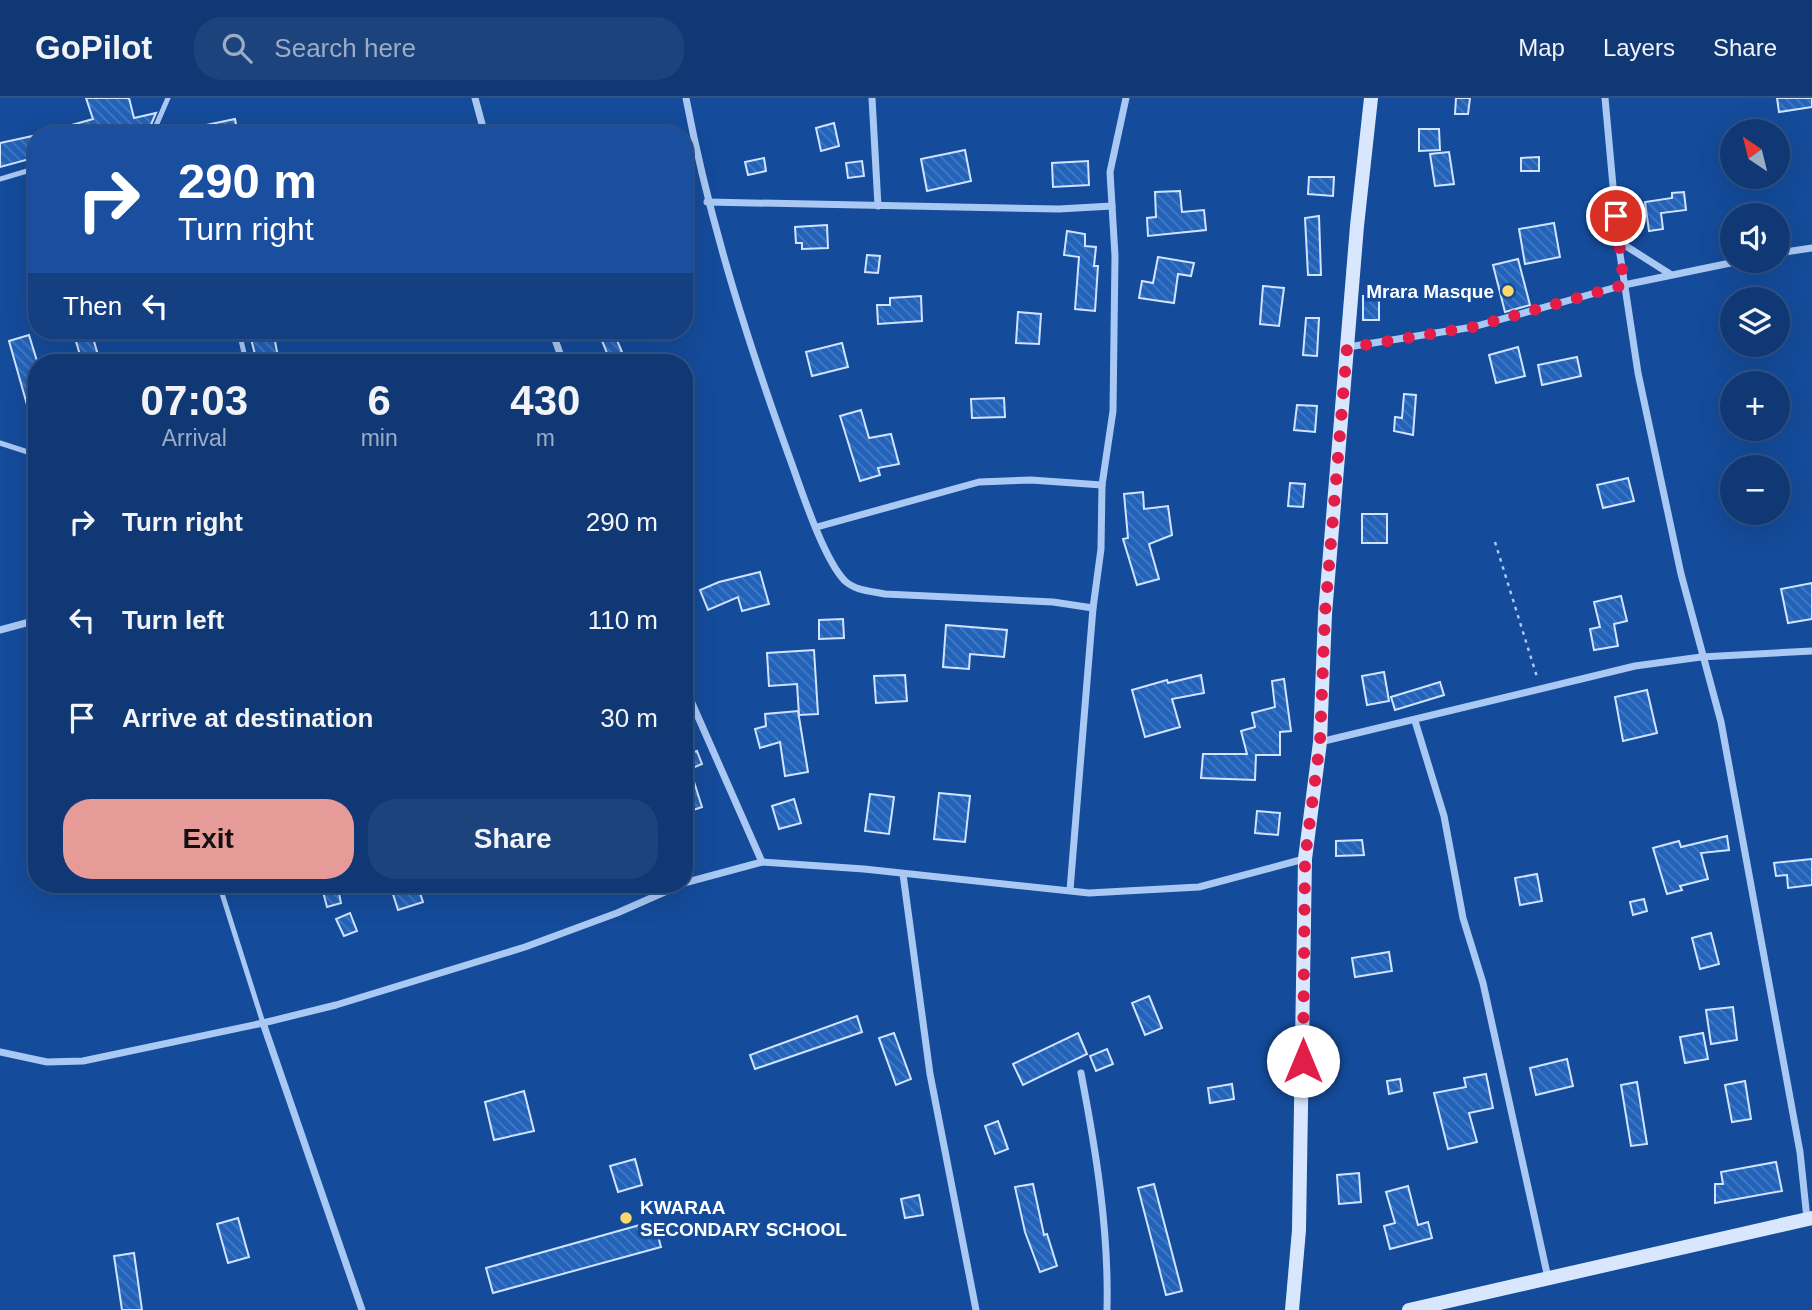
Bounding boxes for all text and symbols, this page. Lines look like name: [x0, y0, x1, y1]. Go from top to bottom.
search box: [194, 17, 684, 80]
text: GoPilot: [35, 29, 152, 66]
icon: search: [218, 29, 256, 67]
text: Search here: [274, 33, 416, 63]
text: Map: [1518, 34, 1565, 61]
text: Layers: [1603, 34, 1675, 61]
text: Share: [1713, 34, 1777, 61]
north arrow: [1720, 119, 1790, 189]
map controls: [1720, 119, 1790, 525]
icon: right: [63, 154, 154, 245]
text: 290 m: [178, 154, 317, 208]
pin: [1586, 186, 1646, 246]
icon: arrive: [1597, 197, 1635, 235]
button: sound: [1720, 203, 1790, 273]
text: Turn right: [178, 211, 314, 247]
place label: Mrara Masque: [1366, 281, 1494, 302]
marker: Mrara Masque: [1500, 283, 1516, 299]
icon: left: [136, 287, 174, 325]
button: layers: [1720, 287, 1790, 357]
text: Then: [63, 291, 122, 321]
button: +: [1720, 371, 1790, 441]
text: 07:03: [141, 377, 248, 424]
text: 6: [367, 377, 391, 424]
text: 430: [510, 377, 580, 424]
text: Arrival: [162, 425, 227, 451]
text: min: [361, 425, 398, 451]
text: m: [536, 425, 555, 451]
button: −: [1720, 455, 1790, 525]
icon: right: [63, 503, 101, 541]
text: Turn right: [122, 507, 243, 537]
text: 290 m: [586, 507, 658, 537]
icon: left: [63, 601, 101, 639]
text: Turn left: [122, 605, 224, 635]
text: 110 m: [588, 605, 658, 635]
icon: arrive: [63, 699, 101, 737]
text: Arrive at destination: [122, 703, 373, 733]
text: 30 m: [600, 703, 658, 733]
button: Exit: [63, 799, 354, 879]
button: Share: [368, 799, 658, 879]
position arrow: [1266, 1024, 1340, 1098]
place label: KWARAA SECONDARY SCHOOL: [640, 1197, 847, 1240]
marker: KWARAA SECONDARY SCHOOL: [618, 1210, 634, 1226]

